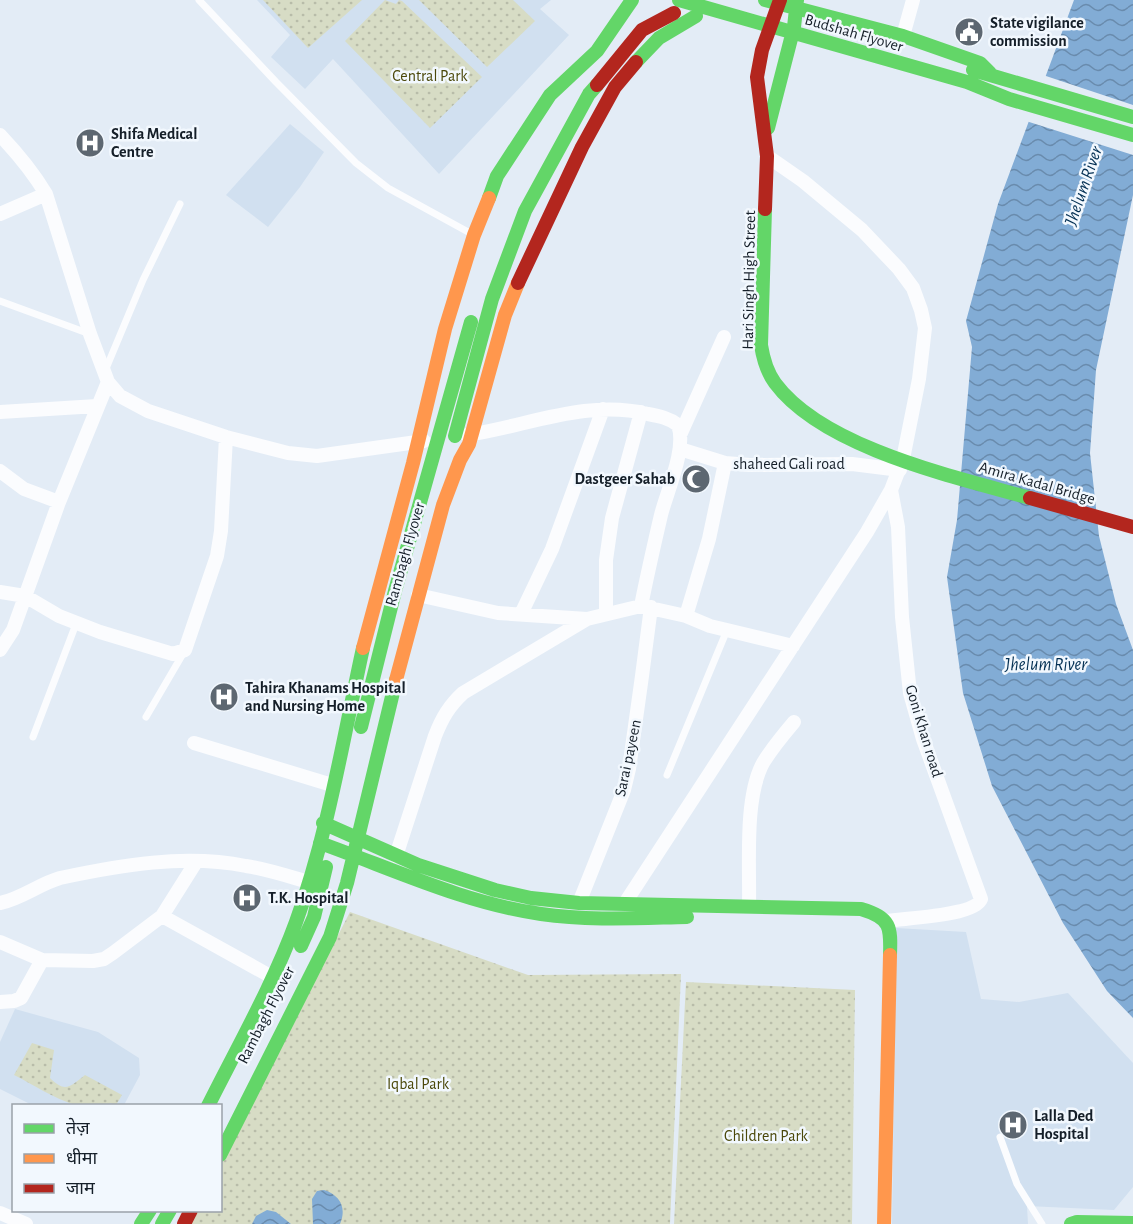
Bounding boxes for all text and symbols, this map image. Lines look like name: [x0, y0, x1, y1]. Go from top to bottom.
street label: Budshah Flyover: [803, 11, 906, 56]
place label: State vigilance commission: [990, 15, 1084, 49]
public building icon: State vigilance commission: [953, 16, 985, 48]
park label: Central Park: [392, 68, 468, 84]
place label: Shifa Medical Centre: [111, 126, 197, 160]
hospital icon: Shifa Medical Centre: [74, 127, 106, 159]
water label: Jhelum River: [1062, 143, 1106, 229]
street label: Hari Singh High Street: [740, 210, 758, 350]
street label: shaheed Gali road: [733, 456, 845, 472]
street label: Amira Kadal Bridge: [977, 459, 1097, 507]
mosque icon: Dastgeer Sahab: [680, 463, 712, 495]
place label: Dastgeer Sahab: [574, 471, 675, 487]
street label: Rambagh Flyover: [383, 499, 429, 608]
water label: Jhelum River: [1004, 656, 1088, 674]
place label: Tahira Khanams Hospital and Nursing Home: [245, 680, 406, 714]
hospital icon: Tahira Khanams Hospital and Nursing Home: [208, 681, 240, 713]
street label: Goni Khan road: [902, 683, 946, 779]
street label: Sarai payeen: [612, 718, 645, 798]
hospital icon: T.K. Hospital: [231, 882, 263, 914]
place label: T.K. Hospital: [268, 890, 349, 906]
street label: Rambagh Flyover: [235, 963, 299, 1067]
park label: Iqbal Park: [387, 1076, 450, 1092]
legend: [12, 1104, 222, 1212]
place label: Lalla Ded Hospital: [1034, 1108, 1094, 1142]
hospital icon: Lalla Ded Hospital: [997, 1109, 1029, 1141]
text: तेज़: [66, 1117, 90, 1138]
park label: Children Park: [724, 1128, 809, 1144]
text: धीमा: [66, 1148, 97, 1168]
text: जाम: [66, 1180, 96, 1198]

